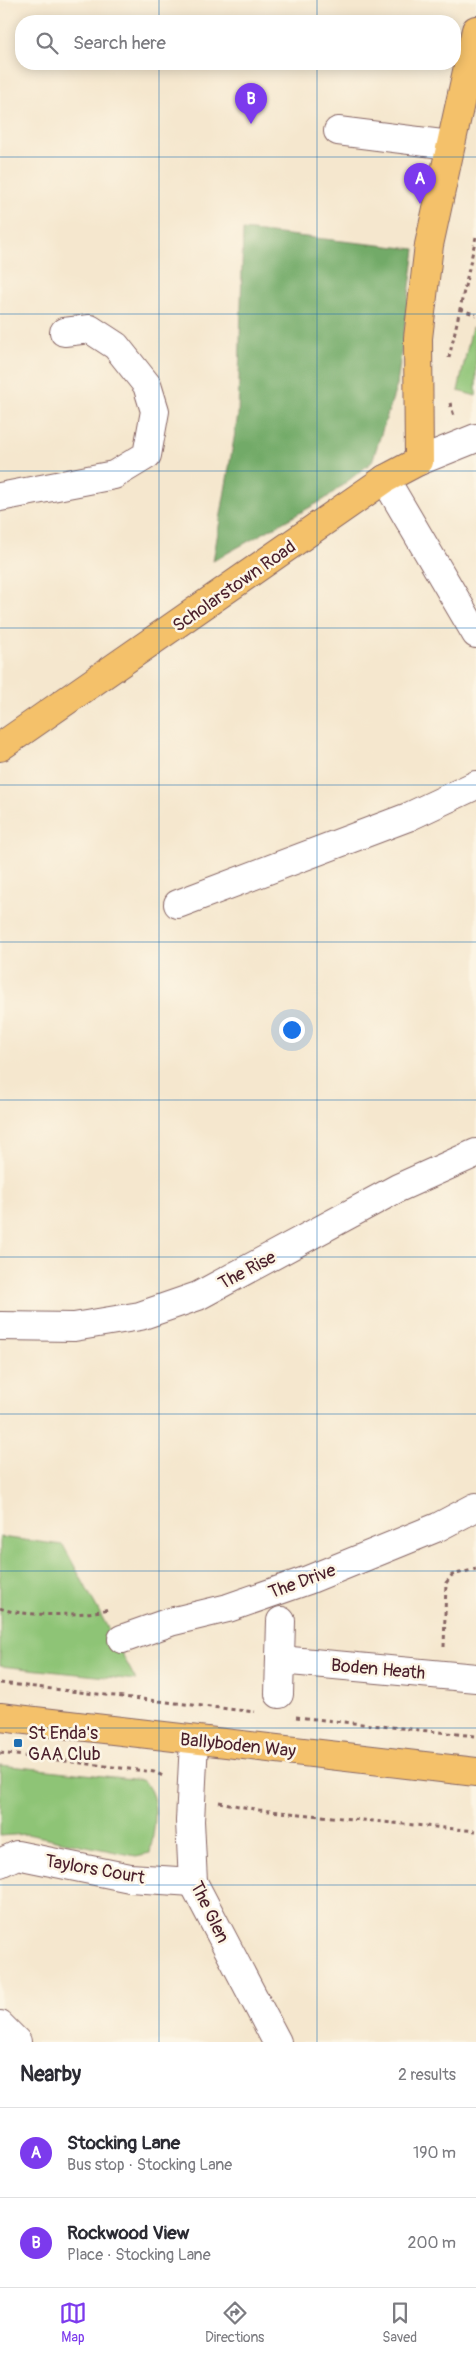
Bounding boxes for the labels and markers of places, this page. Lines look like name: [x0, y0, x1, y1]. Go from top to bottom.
pin: B: [235, 83, 267, 124]
pin: A: [404, 163, 436, 204]
place label: St Enda's GAA Club: [28, 1722, 101, 1766]
marker: St Enda's GAA Club: [12, 1737, 24, 1749]

